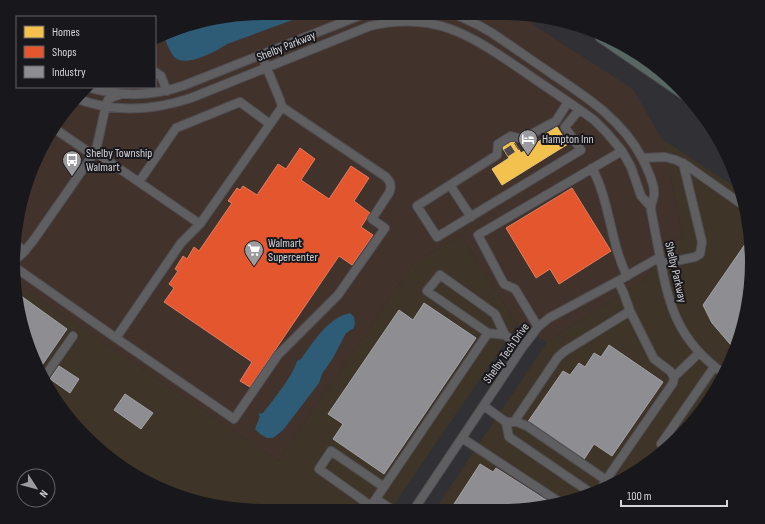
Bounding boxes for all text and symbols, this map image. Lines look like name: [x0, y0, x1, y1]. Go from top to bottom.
legend: [16, 16, 156, 88]
text: Homes: [52, 25, 80, 40]
street label: Shelby Parkway: [255, 28, 318, 65]
text: Shops: [52, 45, 77, 60]
text: Industry: [52, 65, 86, 80]
hotel icon: Hampton Inn: [517, 128, 539, 156]
place label: Hampton Inn: [542, 132, 594, 147]
place label: Shelby Township Walmart: [86, 146, 152, 175]
bus stop icon: Shelby Township Walmart: [61, 149, 83, 177]
place label: Walmart Supercenter: [268, 236, 318, 265]
supermarket icon: Walmart Supercenter: [243, 239, 265, 267]
street label: Shelby Parkway: [661, 240, 690, 304]
street label: Shelby Tech Drive: [480, 320, 533, 386]
north arrow: [16, 468, 56, 508]
scale bar: [621, 482, 727, 508]
text: N: [37, 487, 51, 500]
text: 100 m: [627, 489, 652, 504]

